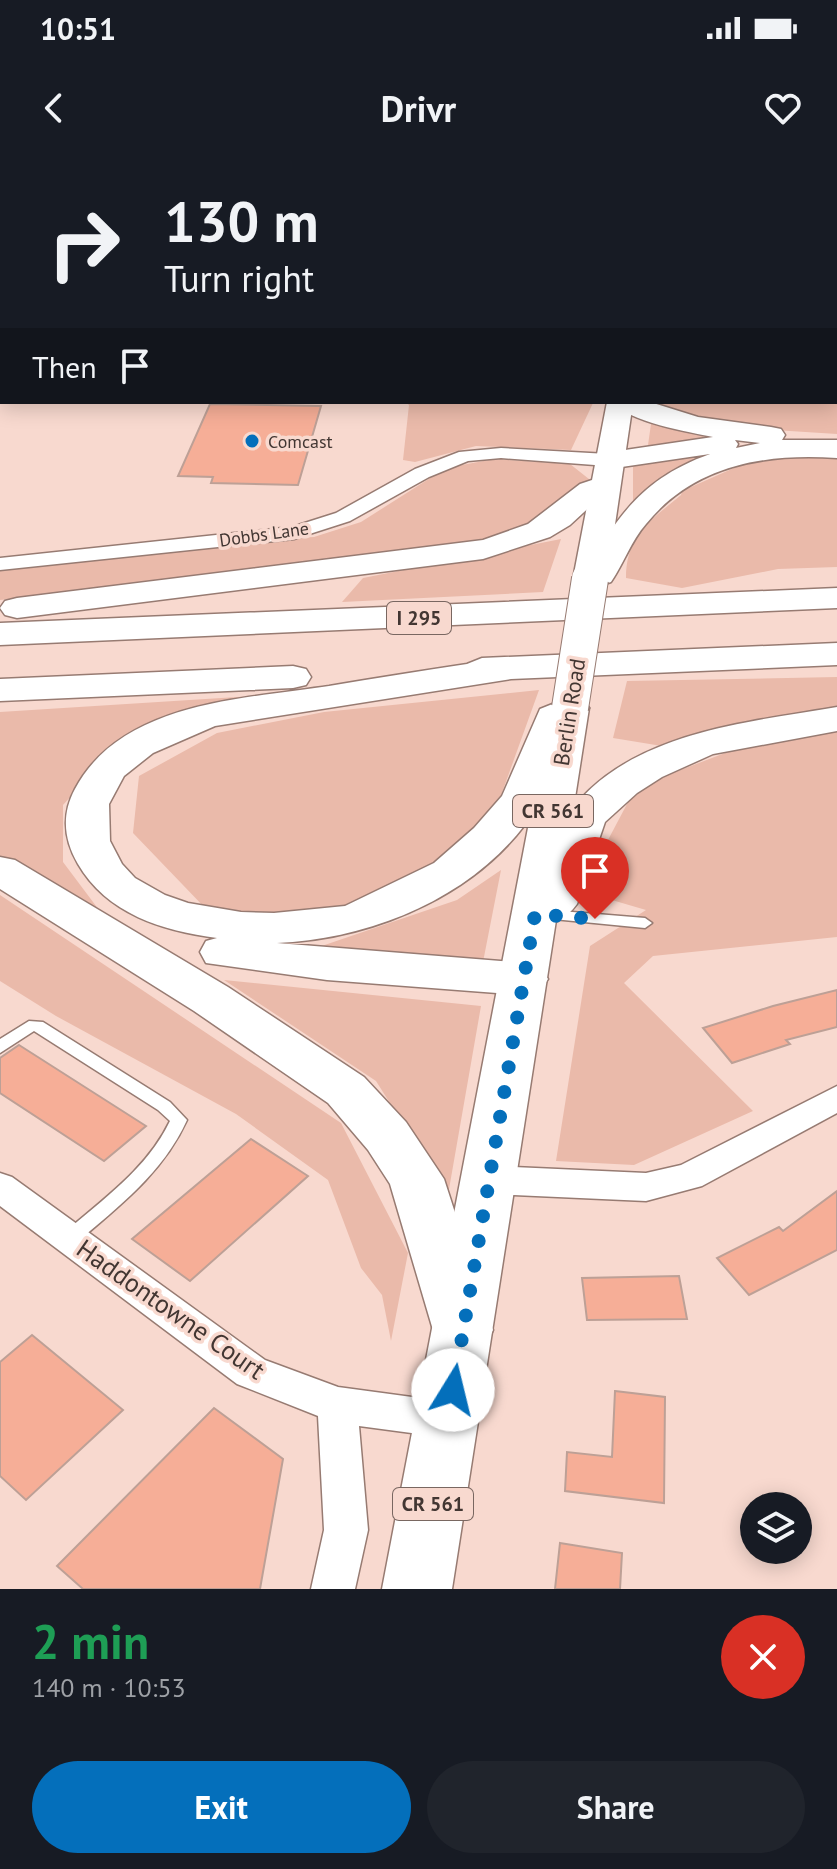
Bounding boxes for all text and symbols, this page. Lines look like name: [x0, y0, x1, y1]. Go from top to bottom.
text: 10:51: [40, 9, 116, 48]
text: Drivr: [381, 85, 456, 132]
icon: back: [32, 86, 76, 130]
icon: heart: [761, 86, 805, 130]
text: 130 m: [164, 185, 319, 257]
icon: right: [32, 192, 136, 296]
text: Turn right: [164, 255, 314, 302]
icon: arrive: [113, 344, 157, 388]
text: Then: [32, 347, 97, 386]
place label: Comcast: [268, 430, 333, 453]
marker: Comcast: [243, 432, 261, 450]
street label: Dobbs Lane: [218, 516, 310, 552]
road number: I 295: [387, 602, 451, 634]
street label: Berlin Road: [547, 656, 591, 768]
road number: CR 561: [513, 795, 593, 827]
pin: [561, 837, 629, 919]
icon: arrive: [573, 849, 617, 893]
street label: Haddontowne Court: [70, 1232, 272, 1386]
position arrow: [411, 1348, 495, 1432]
road number: CR 561: [393, 1488, 473, 1520]
map controls: [740, 1492, 812, 1564]
button: layers: [740, 1492, 812, 1564]
text: 2 min: [32, 1610, 149, 1672]
button: close: [721, 1615, 805, 1699]
text: 140 m · 10:53: [32, 1671, 186, 1704]
button: Exit: [32, 1761, 411, 1853]
button: Share: [427, 1761, 805, 1853]

